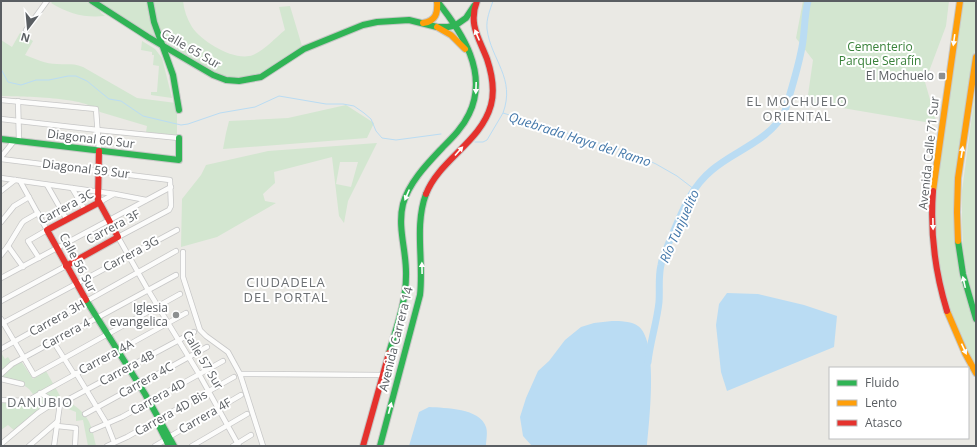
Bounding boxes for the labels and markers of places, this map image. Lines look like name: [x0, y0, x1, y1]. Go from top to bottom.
place label: El Mochuelo: [866, 67, 934, 84]
marker: El Mochuelo: [937, 71, 947, 81]
place label: Iglesia evangelica: [110, 299, 168, 330]
marker: Iglesia evangelica: [171, 310, 181, 320]

